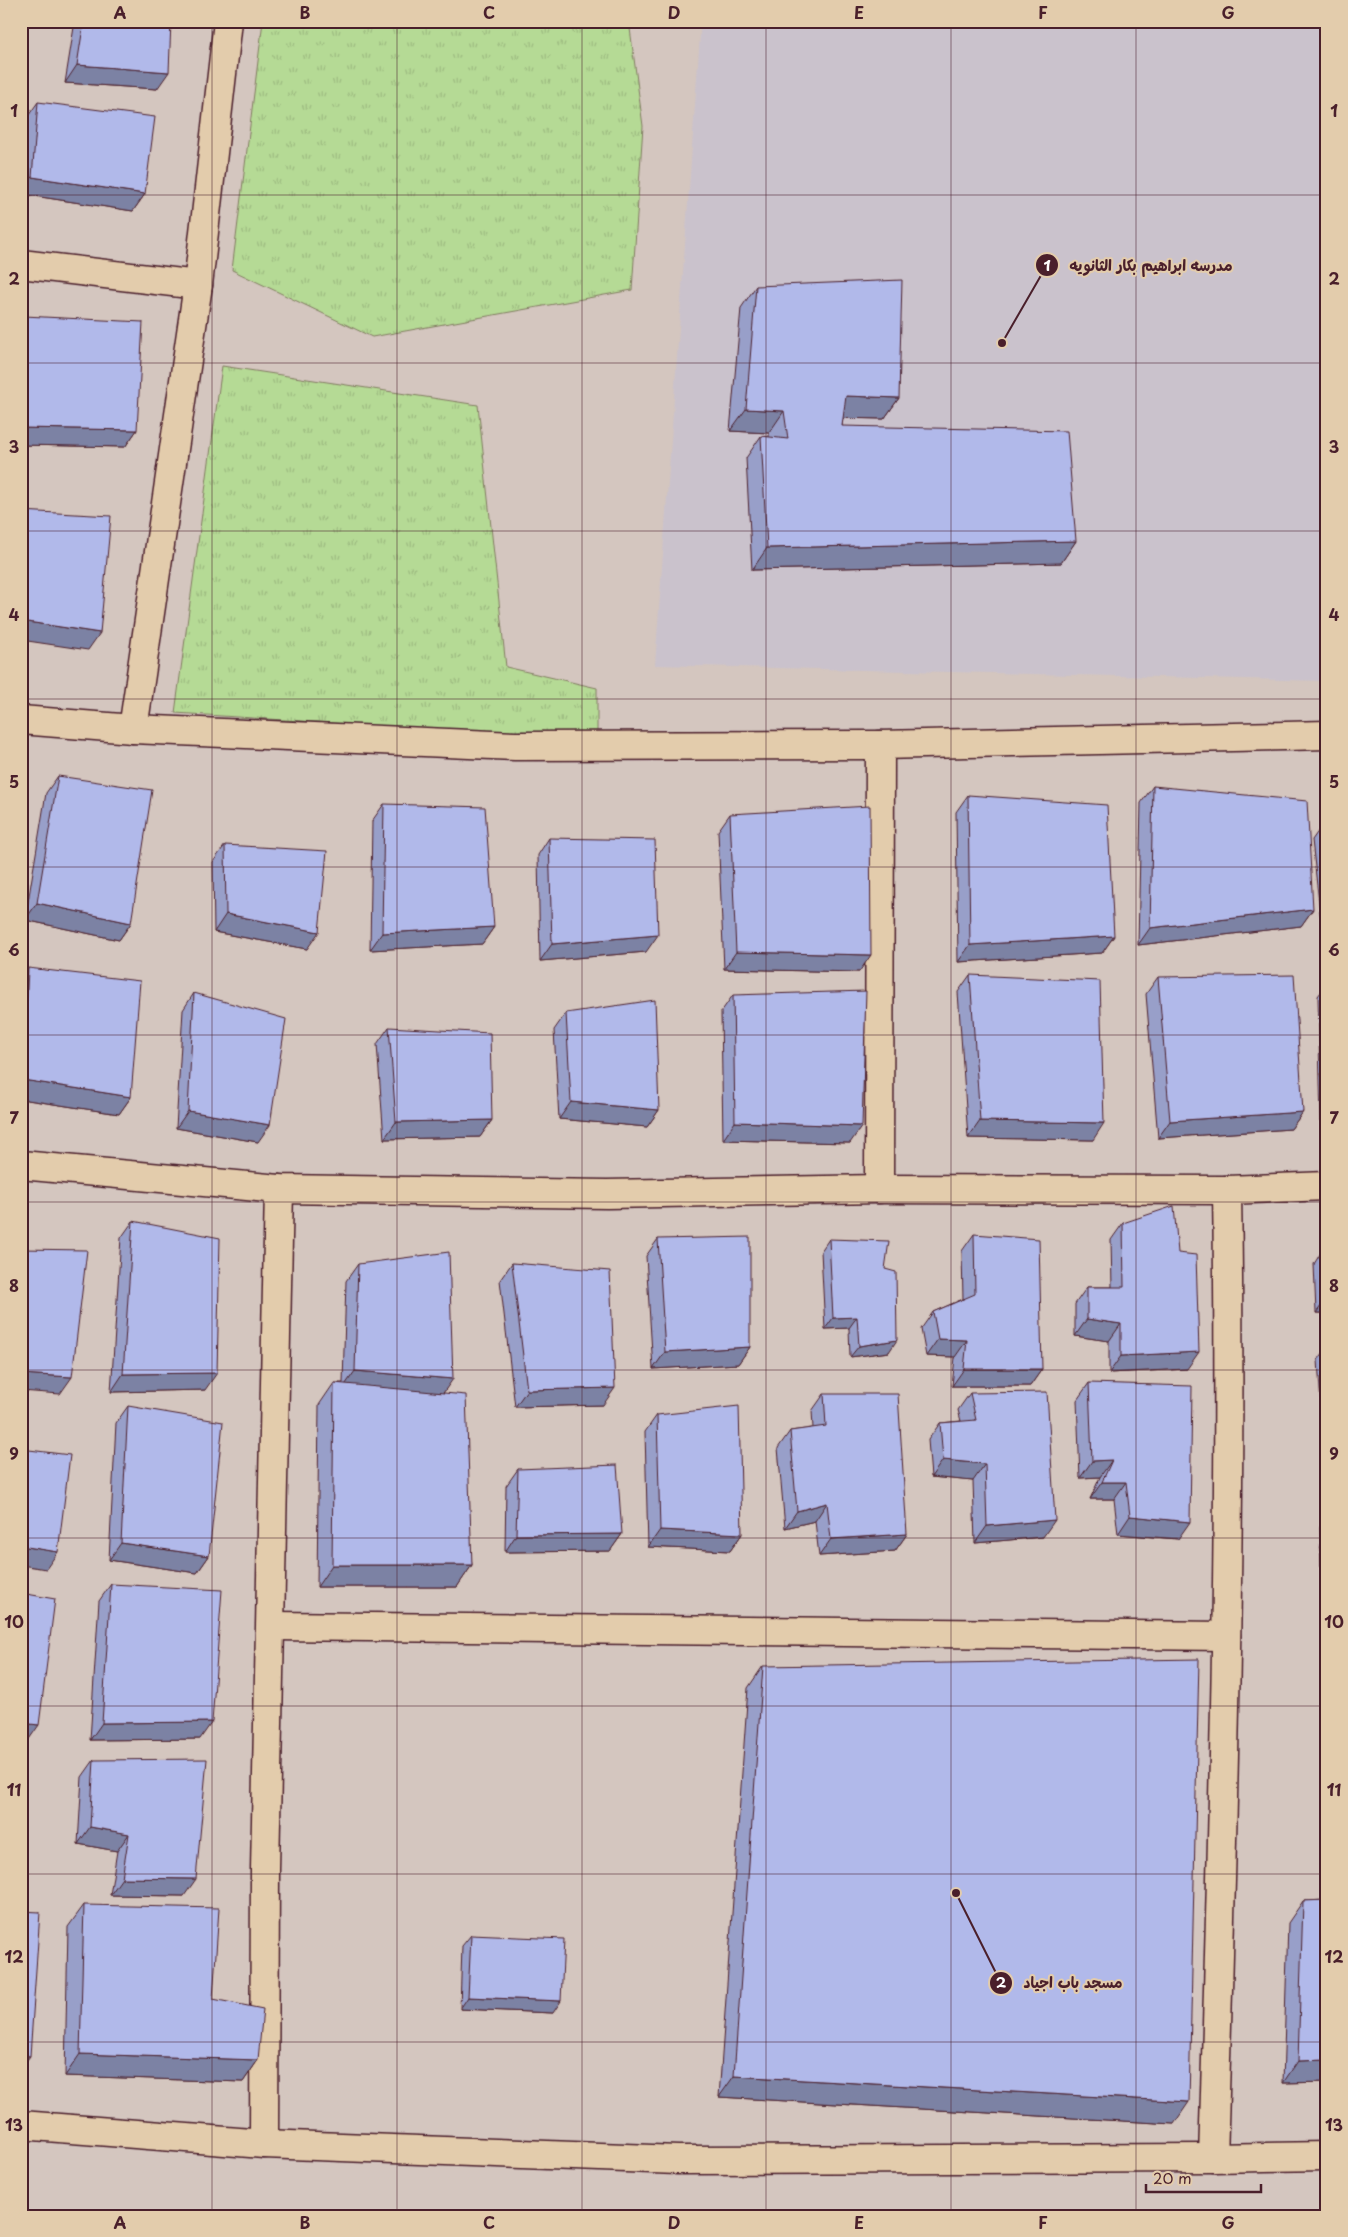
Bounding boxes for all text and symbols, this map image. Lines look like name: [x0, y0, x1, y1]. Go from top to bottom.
text: A: [114, 0, 127, 24]
text: B: [300, 0, 311, 24]
text: C: [483, 0, 495, 24]
text: D: [668, 0, 680, 24]
text: E: [854, 0, 864, 24]
text: F: [1038, 0, 1048, 24]
text: G: [1221, 0, 1235, 24]
text: 1: [10, 98, 18, 122]
text: 1: [1330, 98, 1338, 122]
callout: مدرسه ابراهيم بكار الثانويه: [1035, 250, 1243, 280]
text: 1: [1043, 253, 1051, 276]
text: مدرسه ابراهيم بكار الثانويه: [1069, 253, 1233, 277]
text: 2: [8, 266, 20, 290]
text: 2: [1328, 266, 1340, 290]
text: 3: [9, 434, 19, 458]
text: 3: [1329, 434, 1339, 458]
text: 4: [9, 602, 20, 626]
text: 4: [1329, 602, 1340, 626]
text: 5: [9, 769, 19, 793]
text: 5: [1329, 769, 1339, 793]
text: 6: [8, 937, 20, 961]
text: 6: [1328, 937, 1340, 961]
text: 7: [9, 1105, 19, 1129]
text: 7: [1329, 1105, 1339, 1129]
text: 8: [9, 1273, 19, 1297]
text: 8: [1329, 1273, 1339, 1297]
text: 9: [9, 1441, 19, 1465]
text: 9: [1329, 1441, 1339, 1465]
text: 10: [4, 1609, 24, 1633]
text: 10: [1324, 1609, 1344, 1633]
text: 11: [7, 1777, 21, 1801]
text: 11: [1327, 1777, 1341, 1801]
text: 12: [5, 1944, 23, 1968]
text: 12: [1325, 1944, 1343, 1968]
callout: مسجد باب اجياد: [989, 1968, 1133, 1998]
text: 2: [996, 1970, 1007, 1993]
text: مسجد باب اجياد: [1024, 1970, 1122, 1993]
text: 13: [5, 2112, 23, 2136]
text: 13: [1325, 2112, 1343, 2136]
scale bar: [1146, 2162, 1260, 2194]
text: 20 m: [1153, 2166, 1192, 2189]
text: A: [114, 2210, 127, 2234]
text: B: [300, 2210, 311, 2234]
text: C: [483, 2210, 495, 2234]
text: D: [668, 2210, 680, 2234]
text: E: [854, 2210, 864, 2234]
text: F: [1038, 2210, 1048, 2234]
text: G: [1221, 2210, 1235, 2234]

